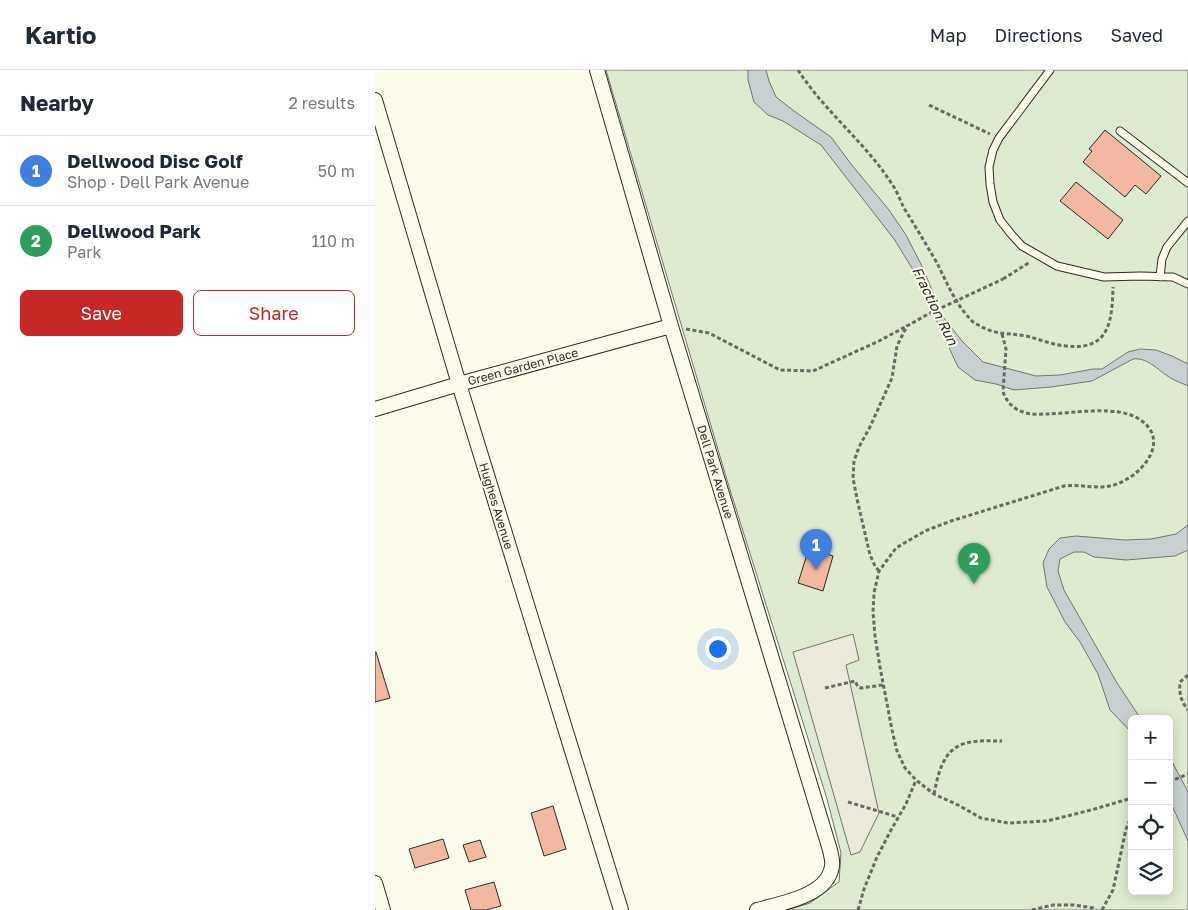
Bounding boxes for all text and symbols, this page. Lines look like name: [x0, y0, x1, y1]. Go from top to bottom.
text: Kartio: [25, 20, 97, 49]
text: Map: [930, 24, 966, 46]
text: Directions: [994, 24, 1082, 46]
text: Saved: [1110, 24, 1163, 46]
text: Nearby: [20, 90, 94, 116]
text: 2 results: [289, 93, 355, 113]
text: Dellwood Disc Golf: [67, 149, 243, 172]
text: 1: [32, 161, 40, 181]
text: 50 m: [318, 161, 355, 181]
text: Shop · Dell Park Avenue: [67, 172, 249, 192]
text: Dellwood Park: [67, 219, 201, 242]
text: 2: [31, 231, 41, 251]
text: 110 m: [311, 231, 355, 251]
text: Park: [67, 242, 102, 262]
water label: Fraction Run: [909, 264, 962, 349]
button: Save: [20, 290, 183, 336]
button: Share: [193, 290, 355, 336]
street label: Green Garden Place: [466, 345, 580, 388]
street label: Dell Park Avenue: [694, 423, 737, 521]
street label: Hughes Avenue: [476, 461, 517, 551]
pin: 1: [800, 529, 832, 570]
pin: 2: [958, 543, 990, 584]
your location: [705, 636, 731, 662]
map controls: [1128, 715, 1173, 895]
button: +: [1128, 715, 1173, 760]
button: −: [1128, 760, 1173, 805]
button: locate: [1128, 805, 1173, 850]
button: layers: [1128, 850, 1173, 895]

